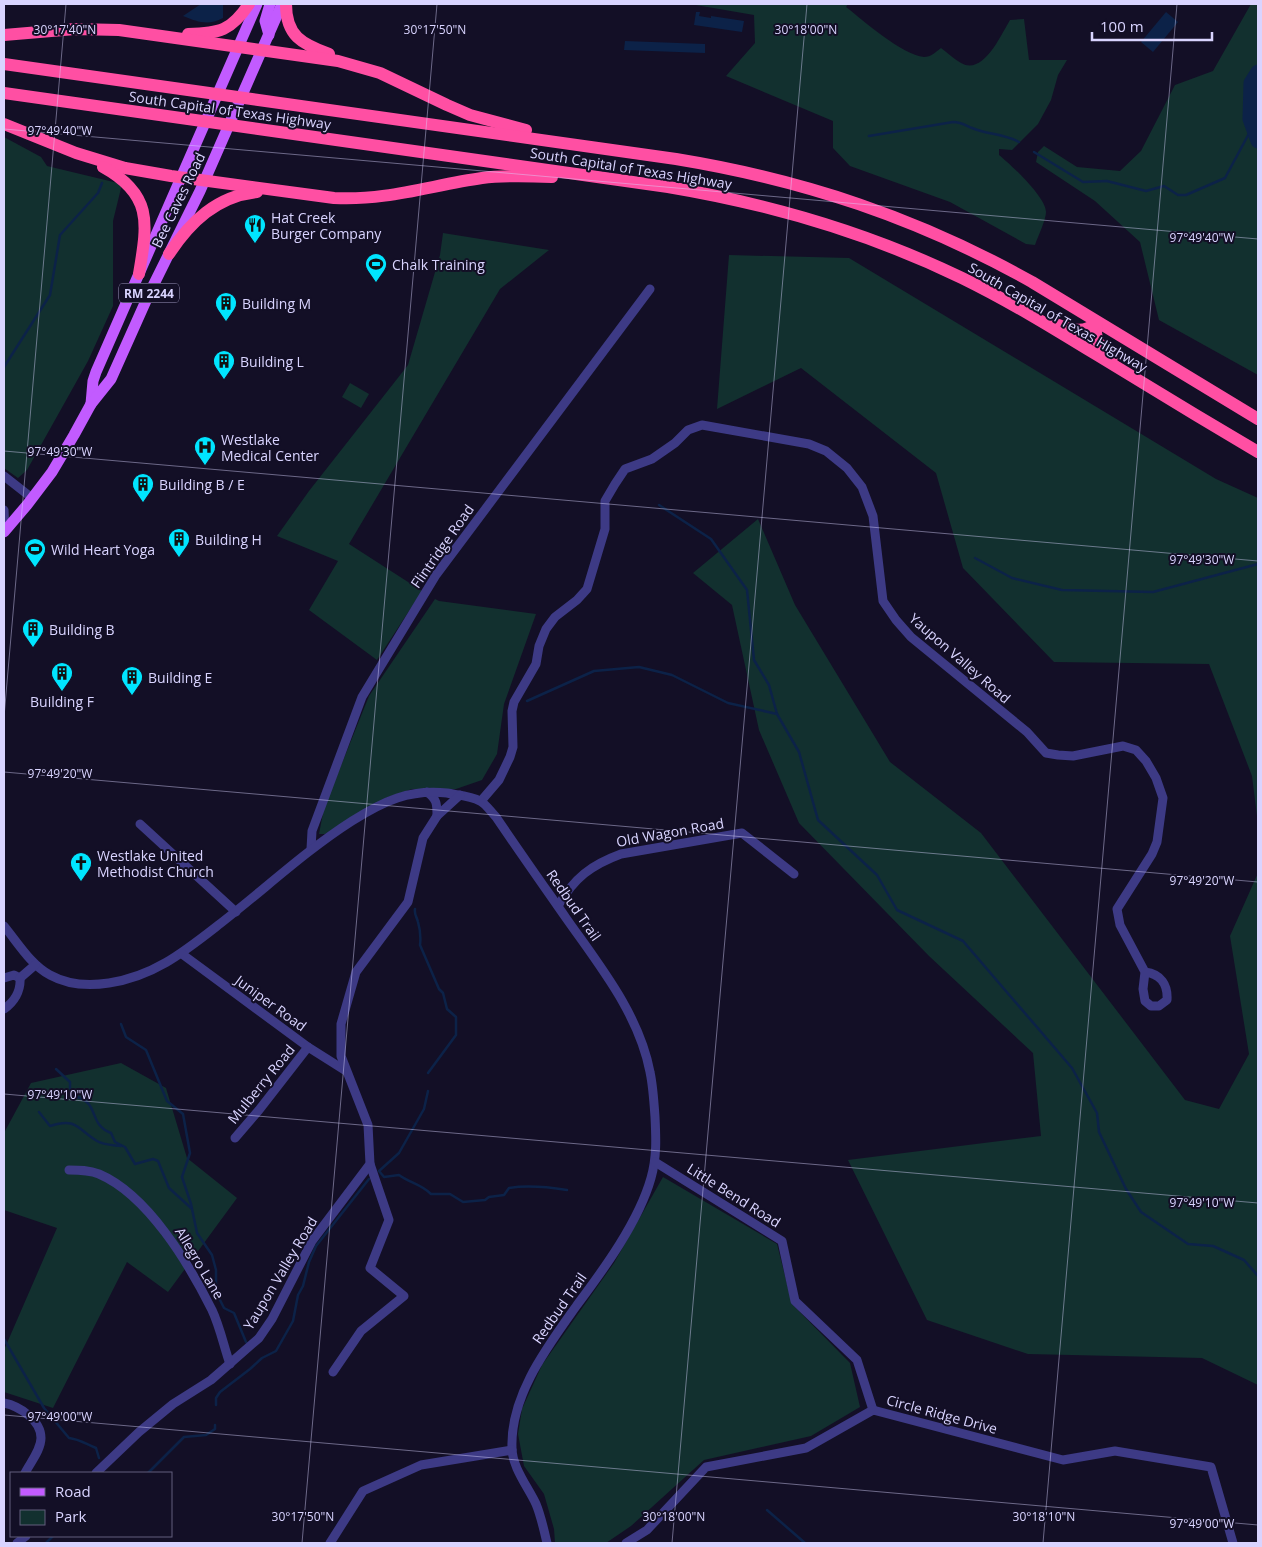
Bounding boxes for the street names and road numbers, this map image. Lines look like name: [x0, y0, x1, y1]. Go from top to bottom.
street label: South Capital of Texas Highway: [128, 86, 333, 134]
street label: South Capital of Texas Highway: [529, 143, 734, 193]
street label: Bee Caves Road: [147, 149, 209, 251]
street label: South Capital of Texas Highway: [965, 258, 1152, 377]
road number: RM 2244: [119, 284, 179, 302]
street label: Flintridge Road: [406, 500, 478, 592]
street label: Yaupon Valley Road: [905, 609, 1015, 707]
street label: Old Wagon Road: [615, 813, 725, 851]
street label: Redbud Trail: [542, 866, 606, 944]
street label: Juniper Road: [230, 970, 310, 1035]
street label: Mulberry Road: [223, 1040, 299, 1128]
street label: Little Bend Road: [684, 1159, 784, 1231]
street label: Yaupon Valley Road: [239, 1213, 321, 1333]
street label: Allegro Lane: [171, 1224, 229, 1303]
street label: Redbud Trail: [527, 1269, 591, 1347]
street label: Circle Ridge Drive: [885, 1390, 1000, 1438]

